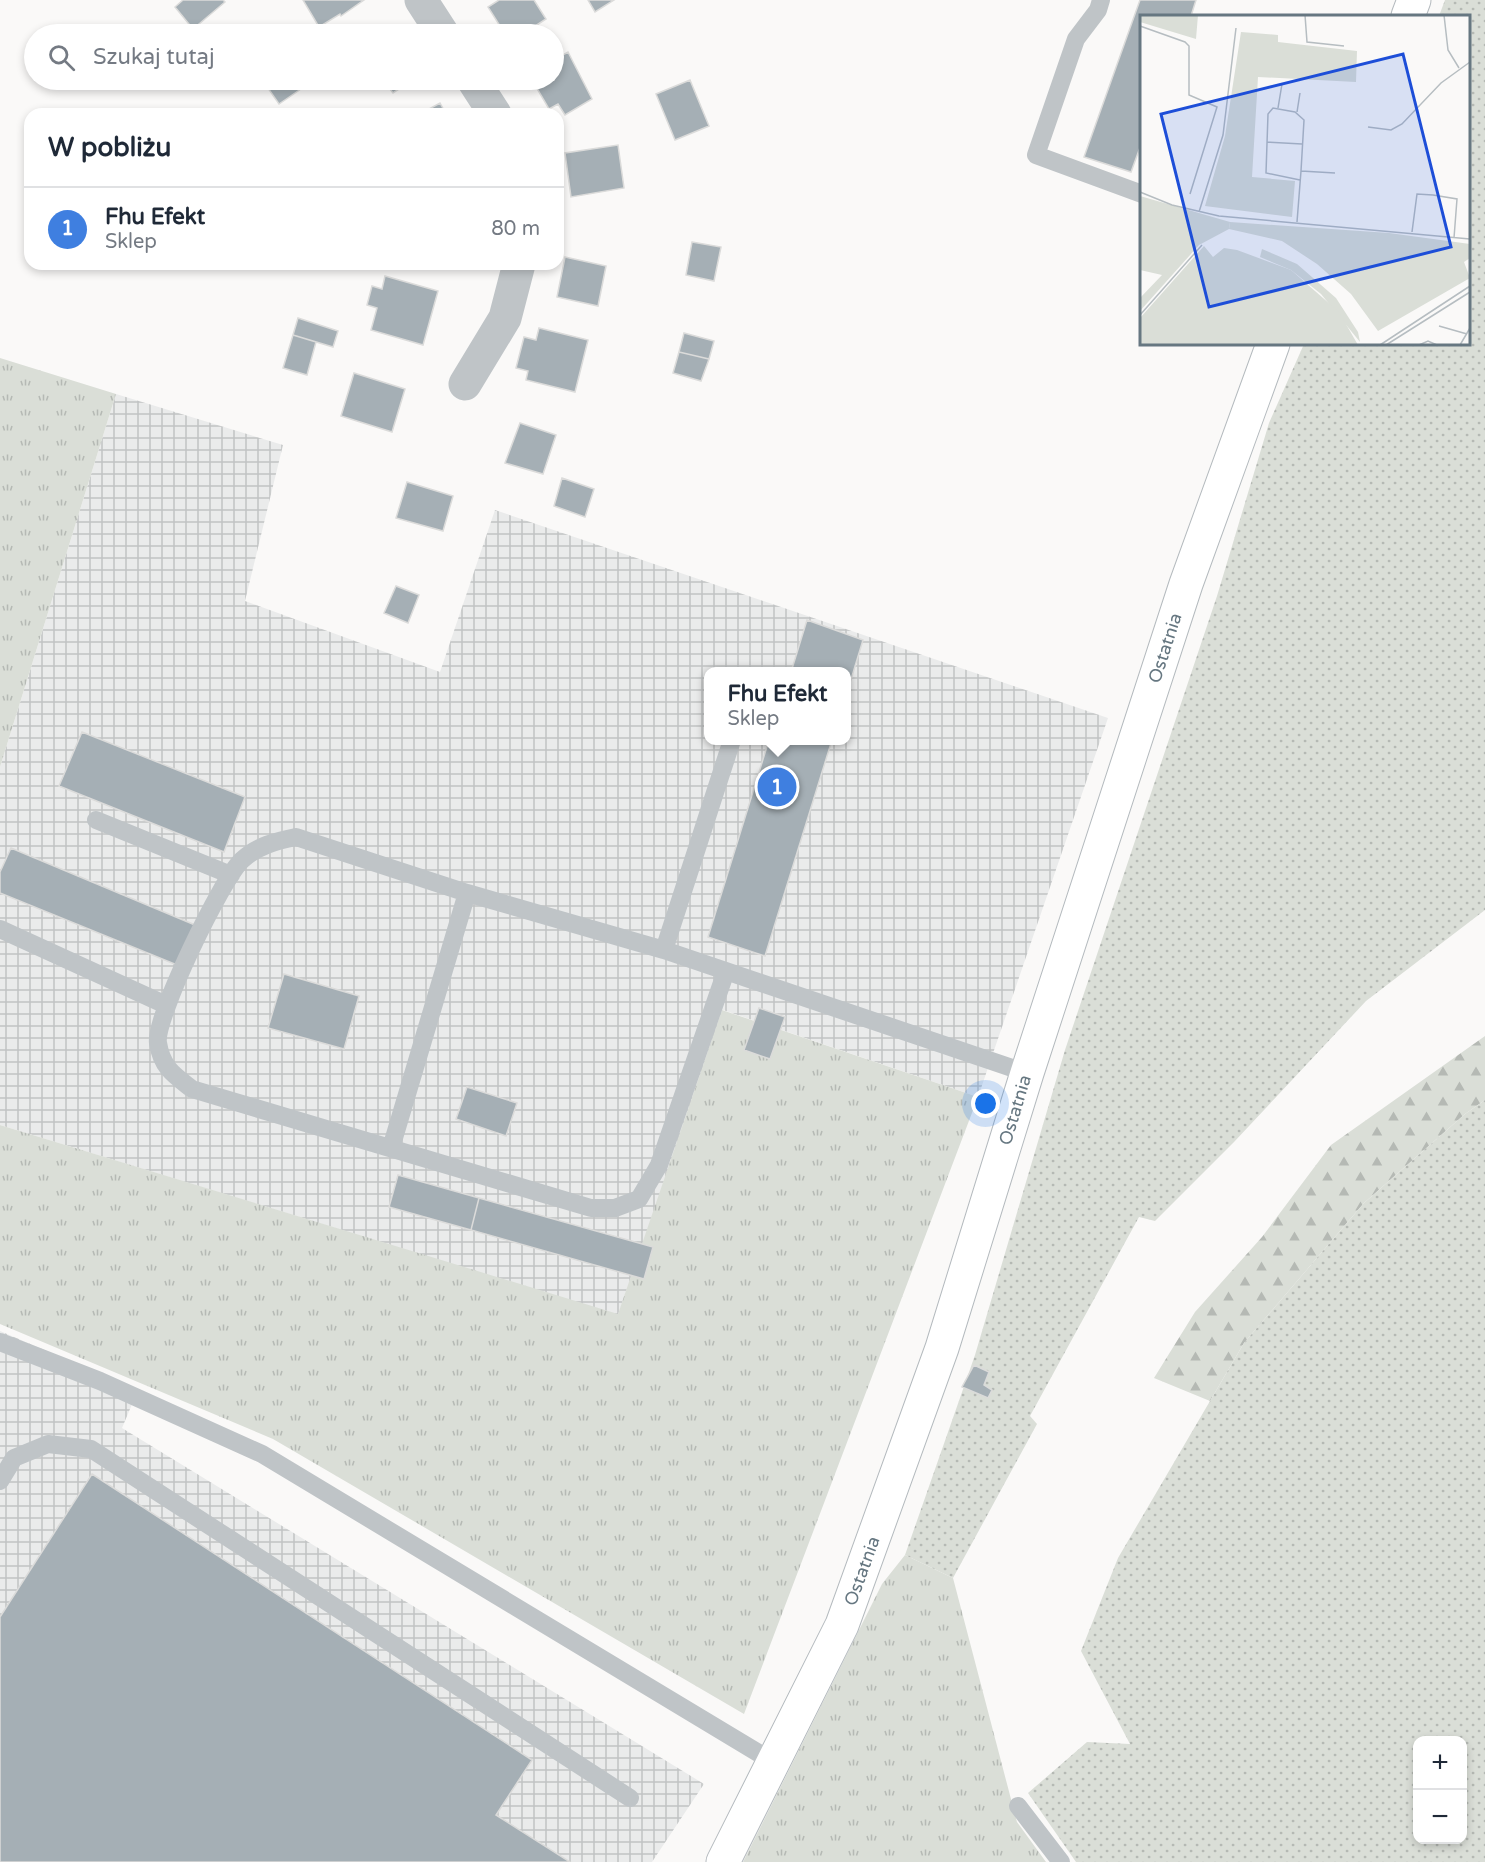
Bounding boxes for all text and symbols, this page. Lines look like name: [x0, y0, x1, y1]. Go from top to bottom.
inset map: [1140, 15, 1470, 345]
search box: [24, 24, 564, 90]
icon: search: [45, 41, 78, 74]
text: Szukaj tutaj: [93, 44, 215, 70]
text: W pobliżu: [48, 132, 171, 163]
text: Fhu Efekt: [105, 204, 205, 230]
text: 1: [61, 217, 74, 241]
text: 80 m: [491, 217, 540, 241]
text: Sklep: [105, 230, 157, 254]
street label: Ostatnia: [1143, 610, 1187, 686]
popup: [704, 667, 851, 745]
text: Fhu Efekt: [727, 681, 828, 707]
text: Sklep: [727, 707, 779, 731]
pin: 1: [758, 764, 796, 810]
street label: Ostatnia: [994, 1072, 1036, 1148]
your location: [971, 1089, 1000, 1118]
street label: Ostatnia: [839, 1533, 885, 1609]
map controls: [1413, 1736, 1467, 1844]
button: +: [1413, 1736, 1467, 1790]
button: −: [1413, 1790, 1467, 1844]

